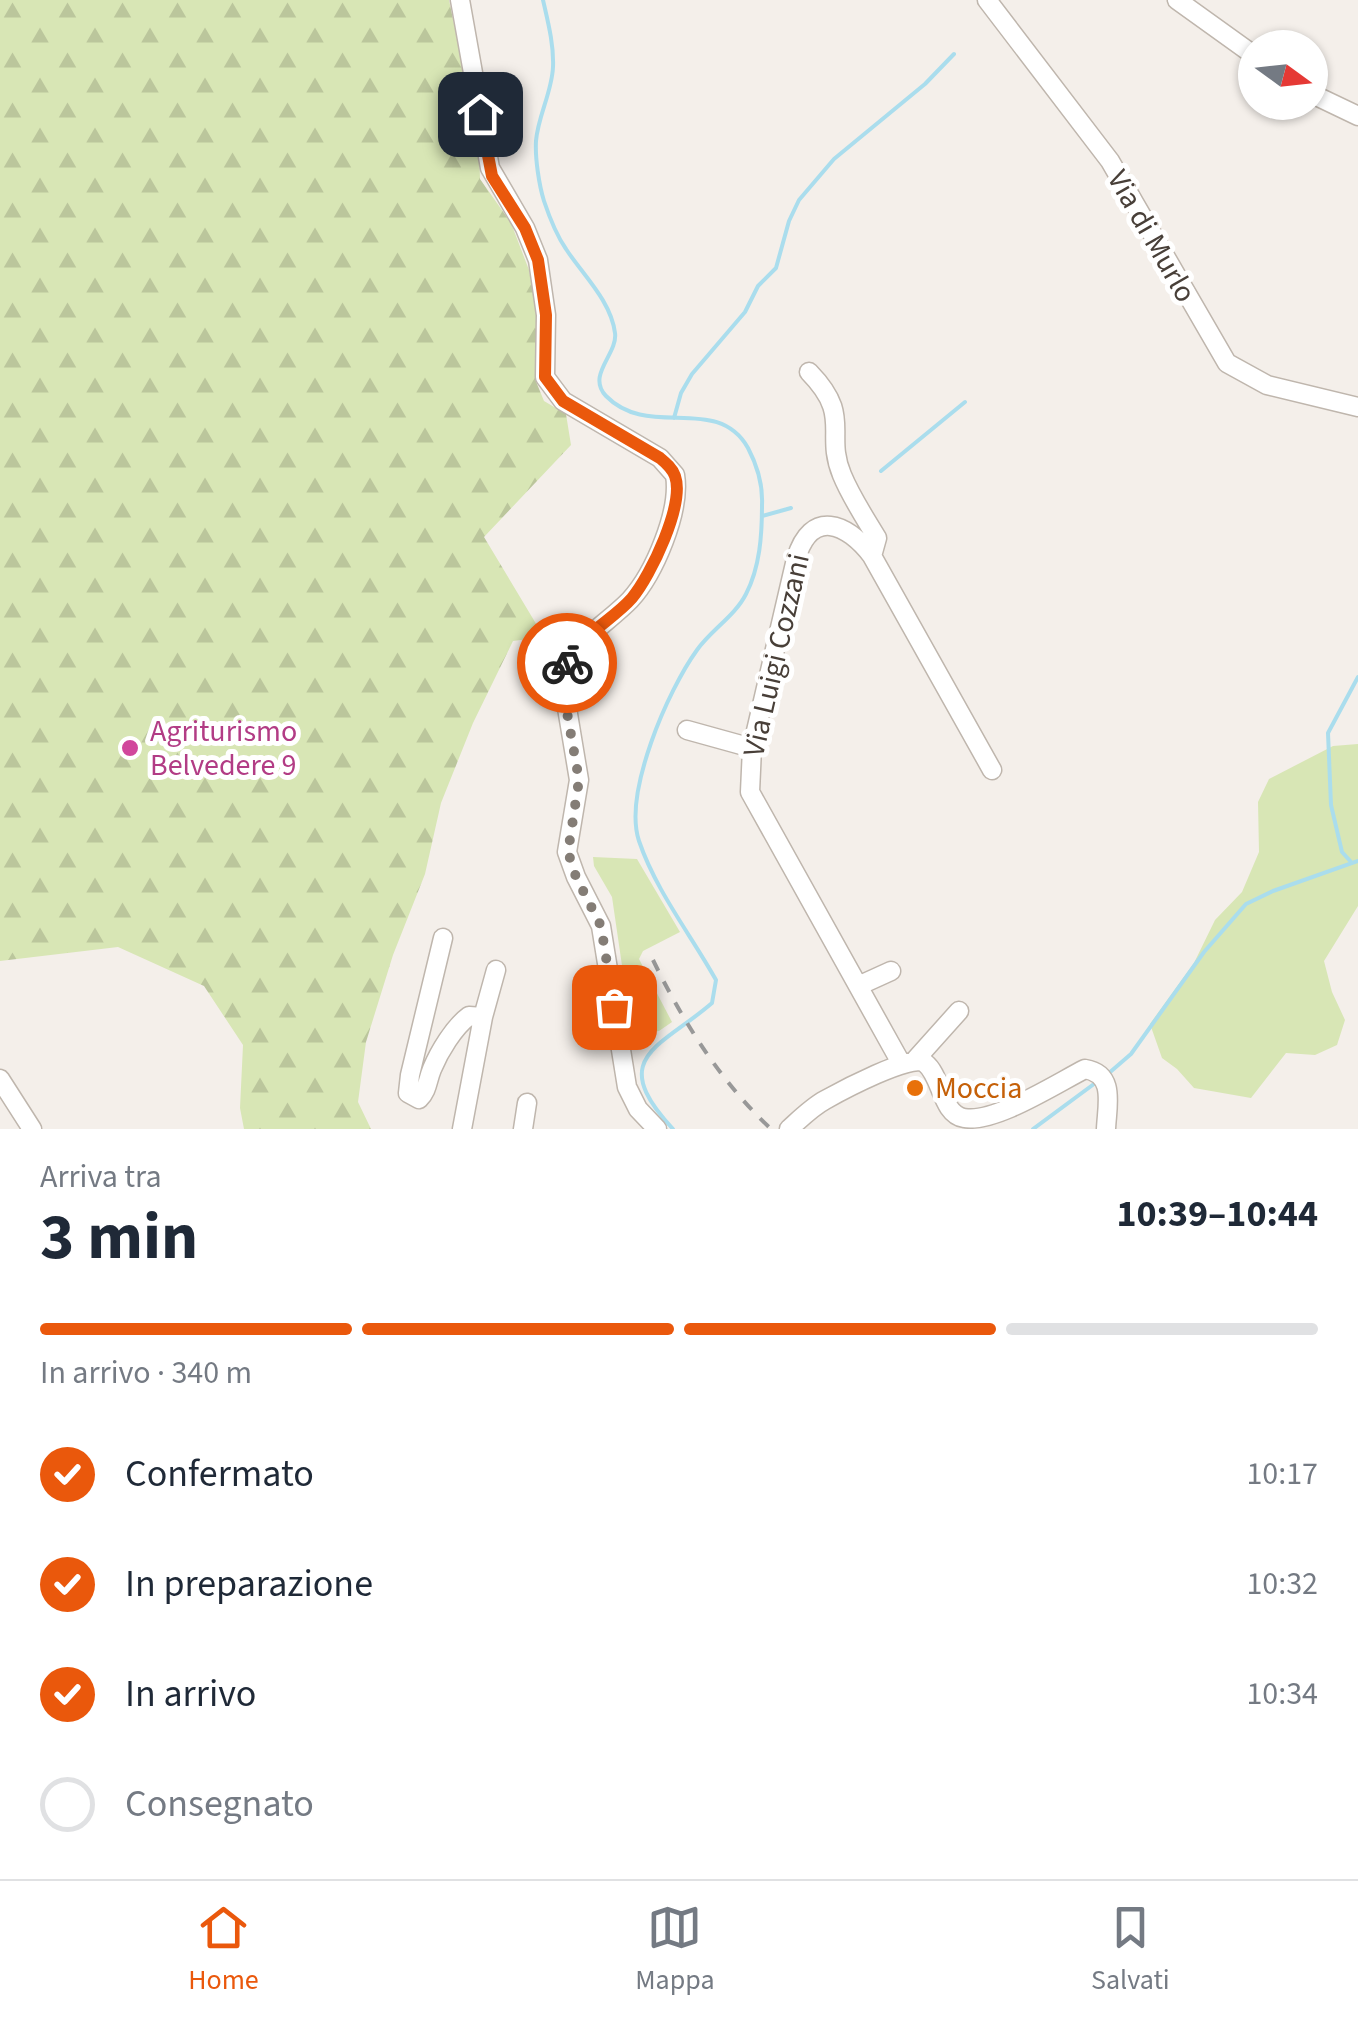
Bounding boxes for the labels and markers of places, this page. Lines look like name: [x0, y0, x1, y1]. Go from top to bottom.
pin: [438, 72, 523, 157]
place label: Agriturismo Belvedere 9: [150, 710, 297, 787]
marker: Agriturismo Belvedere 9: [119, 737, 141, 759]
pin: [572, 965, 657, 1050]
place label: Moccia: [935, 1067, 1022, 1110]
marker: Moccia: [904, 1077, 926, 1099]

